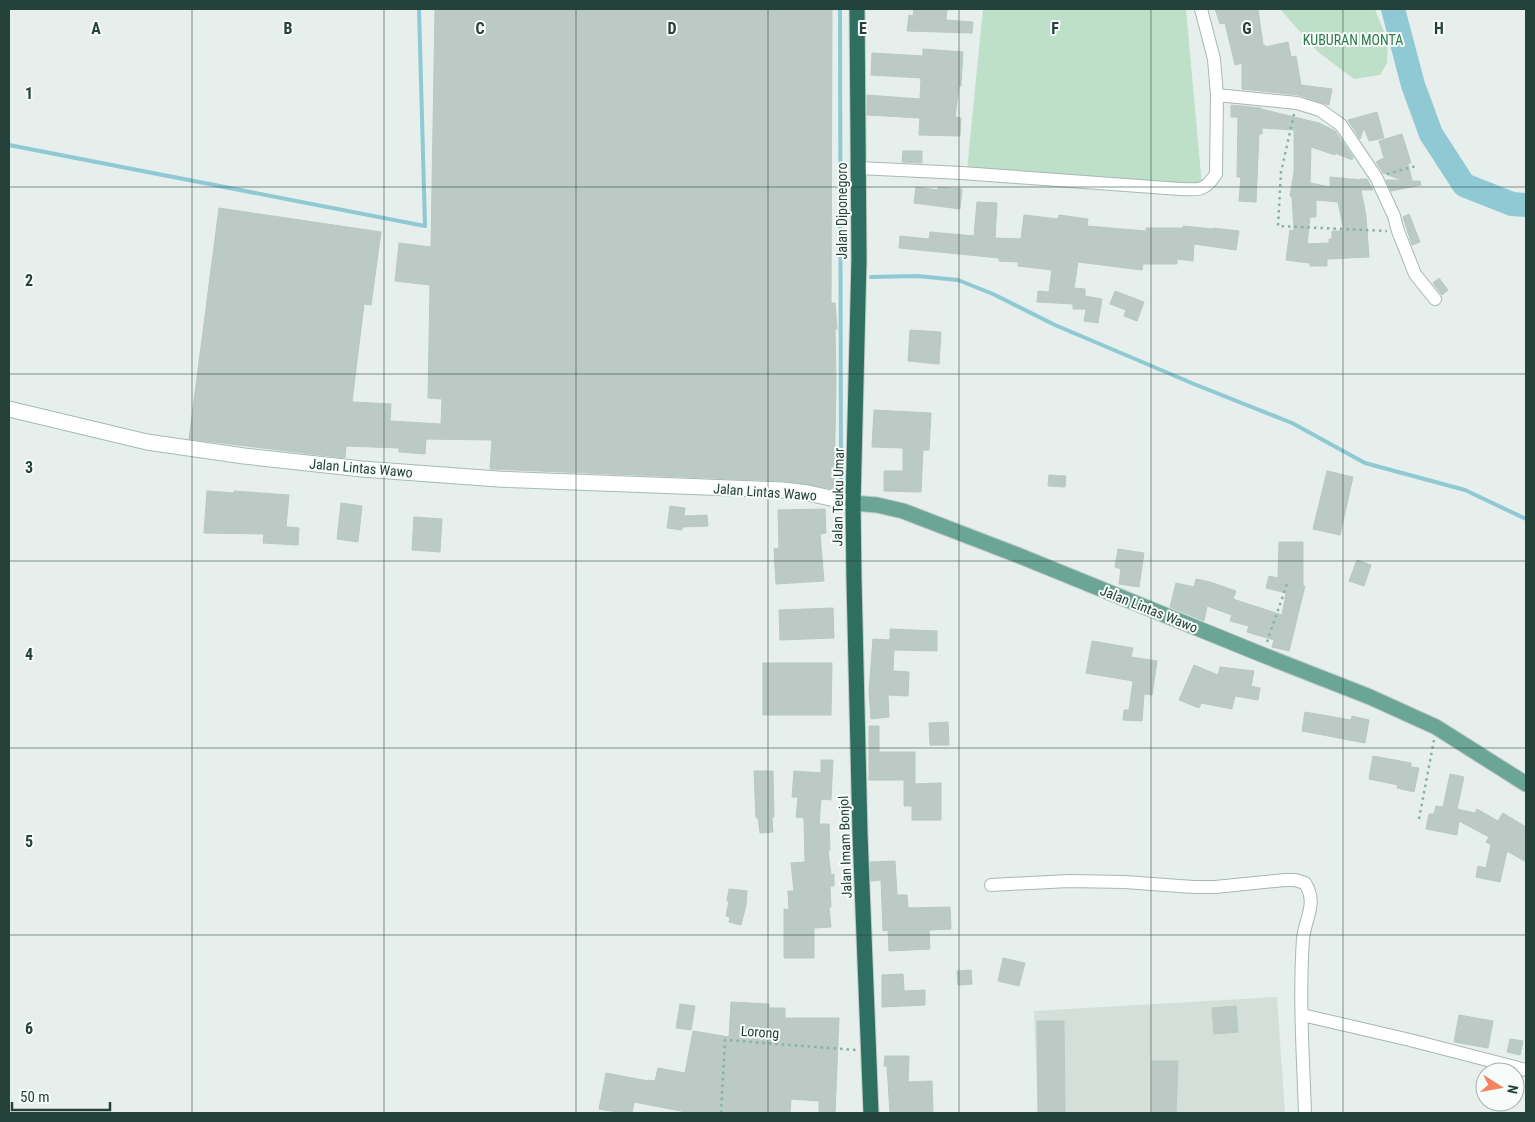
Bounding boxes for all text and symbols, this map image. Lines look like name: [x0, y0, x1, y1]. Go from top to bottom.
text: A: [91, 19, 101, 38]
text: B: [284, 19, 293, 38]
text: C: [475, 19, 485, 38]
text: D: [667, 19, 677, 38]
text: E: [859, 19, 867, 38]
text: F: [1051, 19, 1059, 38]
text: G: [1242, 19, 1252, 38]
text: H: [1434, 19, 1444, 38]
park label: KUBURAN MONTA: [1303, 32, 1403, 48]
text: 1: [25, 84, 33, 103]
street label: Jalan Diponegoro: [834, 163, 850, 259]
text: 2: [25, 271, 33, 290]
street label: Jalan Teuku Umar: [829, 448, 847, 546]
street label: Jalan Lintas Wawo: [309, 456, 413, 480]
text: 3: [25, 458, 33, 477]
street label: Jalan Lintas Wawo: [713, 480, 817, 504]
street label: Jalan Lintas Wawo: [1098, 582, 1200, 636]
text: 4: [25, 645, 33, 664]
street label: Jalan Imam Bonjol: [835, 795, 855, 899]
text: 5: [25, 832, 33, 851]
text: 6: [25, 1019, 33, 1038]
street label: Lorong: [740, 1023, 780, 1041]
north arrow: [1475, 1062, 1525, 1112]
scale bar: [12, 1080, 110, 1112]
text: N: [1504, 1084, 1521, 1095]
text: 50 m: [20, 1088, 50, 1106]

